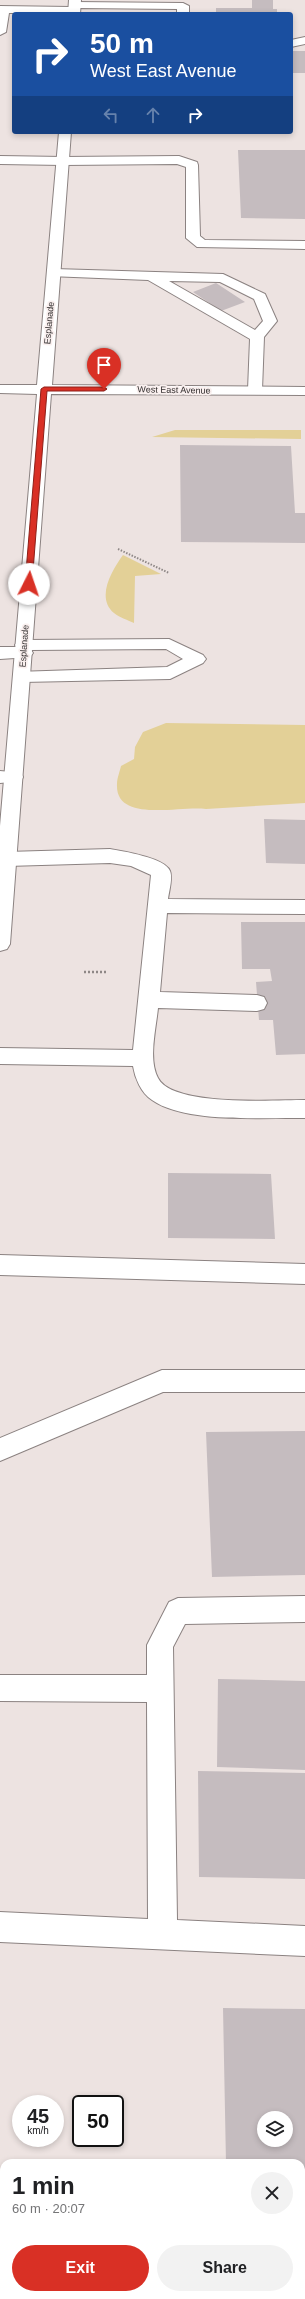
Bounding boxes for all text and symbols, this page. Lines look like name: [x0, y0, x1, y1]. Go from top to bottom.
icon: right: [24, 28, 76, 80]
text: 50 m: [90, 28, 154, 59]
text: West East Avenue: [90, 61, 236, 81]
icon: left: [100, 104, 122, 126]
icon: ahead: [142, 104, 164, 126]
icon: right: [184, 104, 206, 126]
street label: Esplanade: [42, 301, 56, 345]
pin: [87, 348, 121, 389]
icon: arrive: [93, 354, 115, 376]
street label: West East Avenue: [137, 384, 211, 396]
position arrow: [8, 563, 50, 605]
street label: Esplanade: [18, 624, 30, 668]
speed limit sign: 50: [72, 2095, 124, 2147]
text: 45: [27, 2105, 49, 2127]
map controls: [257, 2111, 293, 2147]
button: layers: [257, 2111, 293, 2147]
text: km/h: [27, 2125, 49, 2136]
text: 1 min: [12, 2172, 75, 2199]
button: close: [251, 2172, 293, 2214]
text: 60 m · 20:07: [12, 2201, 85, 2216]
button: Exit: [12, 2245, 149, 2291]
button: Share: [157, 2245, 293, 2291]

